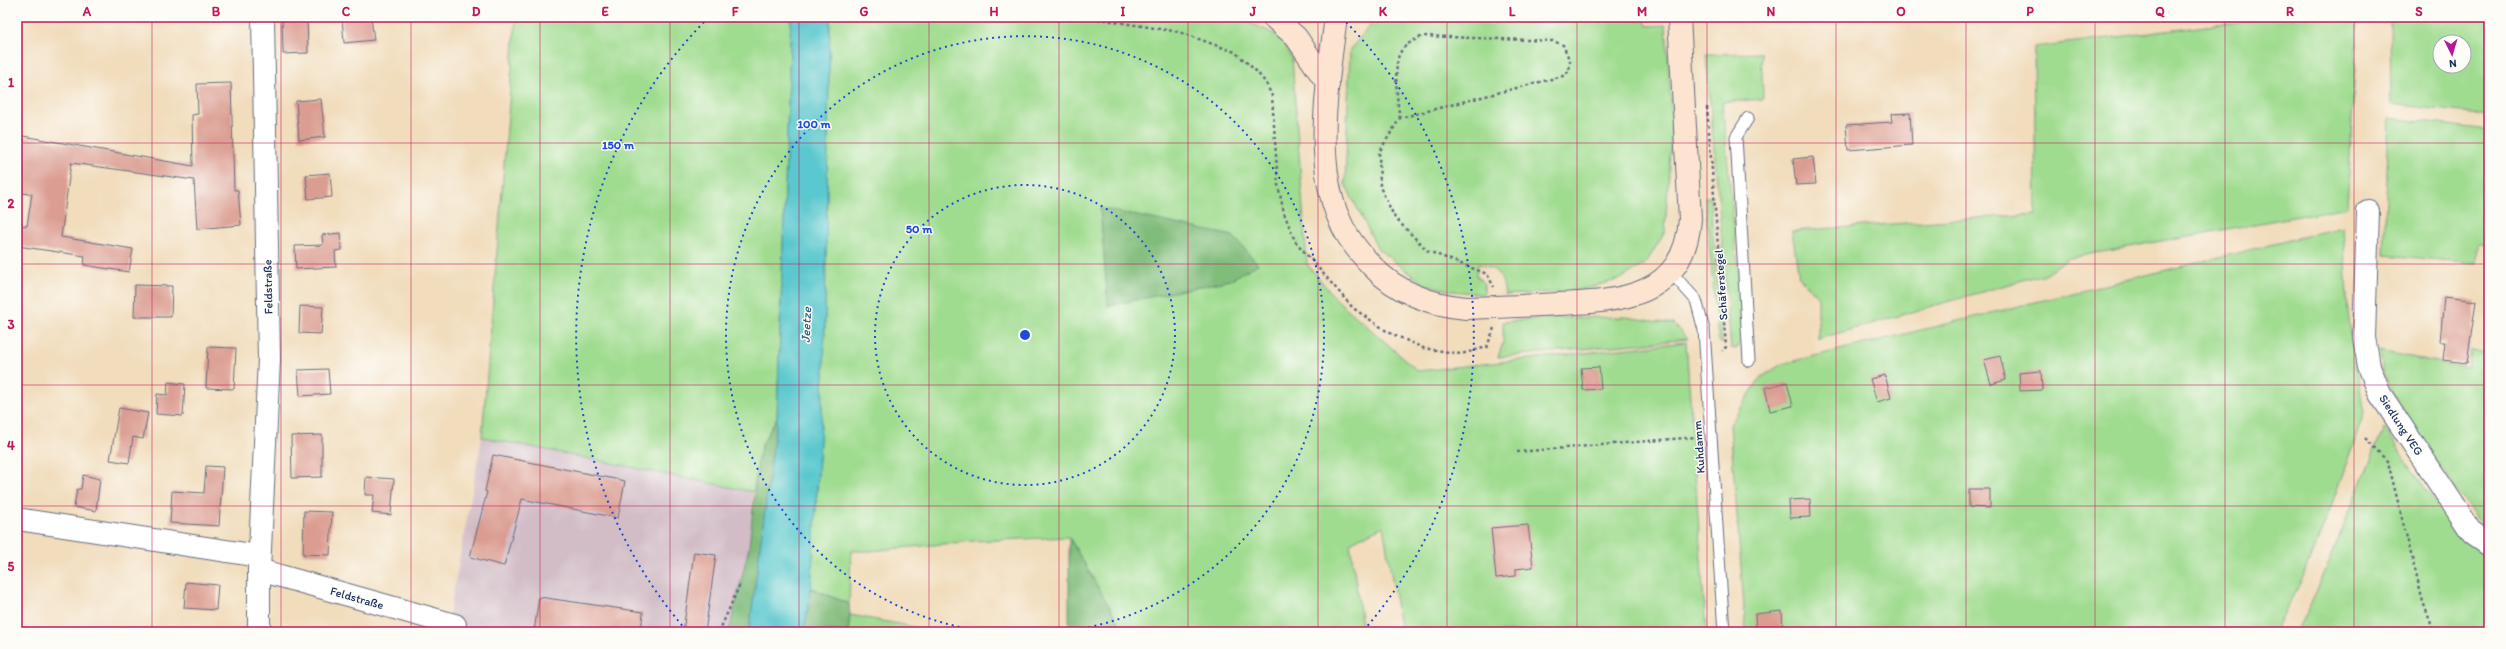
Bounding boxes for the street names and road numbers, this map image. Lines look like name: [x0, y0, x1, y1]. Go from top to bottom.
street label: Schäferstegel: [1712, 249, 1730, 321]
street label: Feldstraße: [261, 259, 275, 315]
street label: Siedlung VEG: [2376, 392, 2426, 458]
street label: Kuhdamm: [1690, 420, 1708, 474]
street label: Feldstraße: [329, 584, 385, 612]

